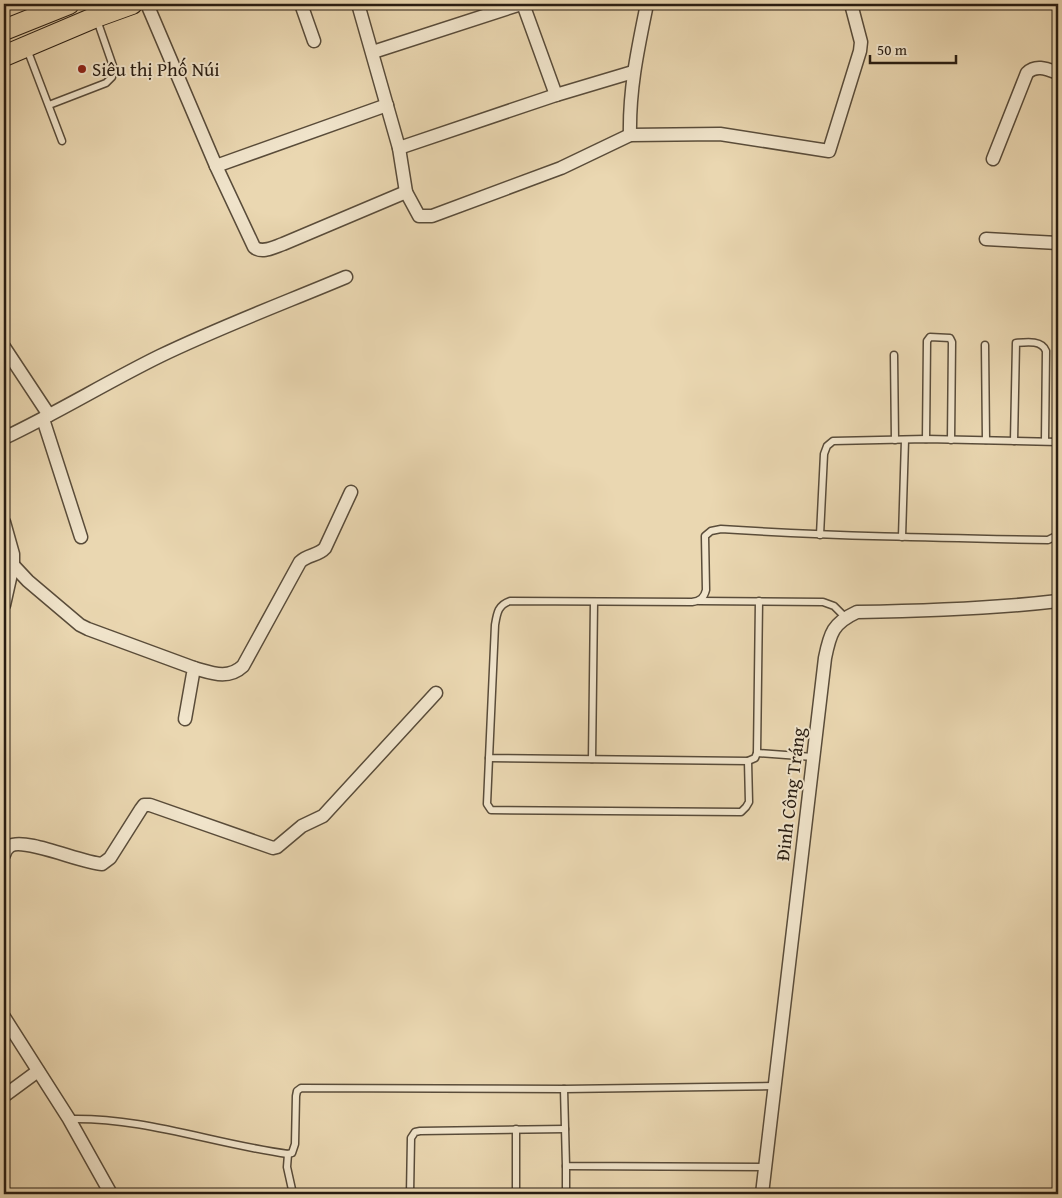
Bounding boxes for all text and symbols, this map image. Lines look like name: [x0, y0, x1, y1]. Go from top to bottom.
scale bar: [870, 32, 956, 64]
text: 50 m: [877, 39, 908, 60]
place label: Siêu thị Phố Núi: [92, 55, 220, 83]
marker: Siêu thị Phố Núi: [76, 63, 88, 75]
street label: Đinh Công Tráng: [768, 725, 812, 862]

